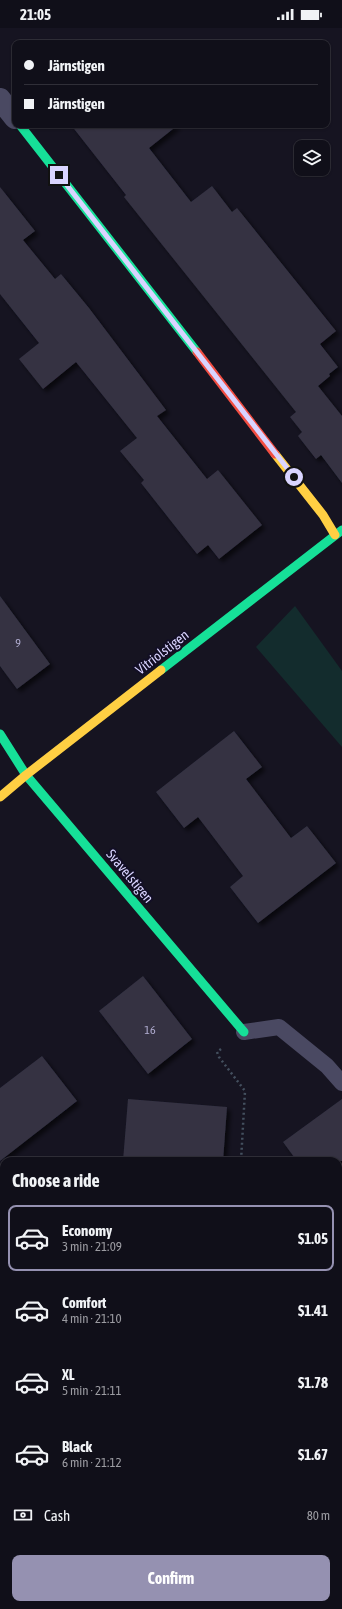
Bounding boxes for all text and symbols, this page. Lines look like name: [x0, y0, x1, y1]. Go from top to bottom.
text: 21:05: [20, 6, 51, 23]
text: Järnstigen: [48, 57, 105, 74]
text: Järnstigen: [48, 95, 105, 112]
map controls: [294, 140, 330, 176]
button: layers: [294, 140, 330, 176]
route end: [50, 166, 68, 184]
route start: [285, 468, 303, 486]
street label: Vitriolstigen: [132, 626, 192, 678]
house number: 9: [15, 636, 21, 650]
street label: Svavelstigen: [103, 846, 157, 906]
house number: 16: [144, 1023, 156, 1037]
text: Choose a ride: [12, 1170, 100, 1191]
icon: car: [14, 1220, 50, 1256]
text: Economy: [62, 1222, 112, 1239]
text: $1.05: [298, 1230, 328, 1247]
text: 3 min · 21:09: [62, 1239, 122, 1254]
icon: car: [14, 1292, 50, 1328]
text: Comfort: [62, 1294, 106, 1311]
text: $1.41: [298, 1302, 328, 1319]
text: 4 min · 21:10: [62, 1311, 122, 1326]
icon: car: [14, 1364, 50, 1400]
text: XL: [62, 1366, 75, 1383]
text: $1.78: [298, 1374, 328, 1391]
text: 5 min · 21:11: [62, 1383, 122, 1398]
icon: car: [14, 1436, 50, 1472]
text: Black: [62, 1438, 92, 1455]
text: $1.67: [298, 1446, 328, 1463]
text: 6 min · 21:12: [62, 1455, 122, 1470]
icon: cash: [12, 1504, 34, 1526]
text: Cash: [44, 1507, 70, 1524]
text: 80 m: [307, 1508, 330, 1523]
button: Confirm: [12, 1555, 330, 1601]

